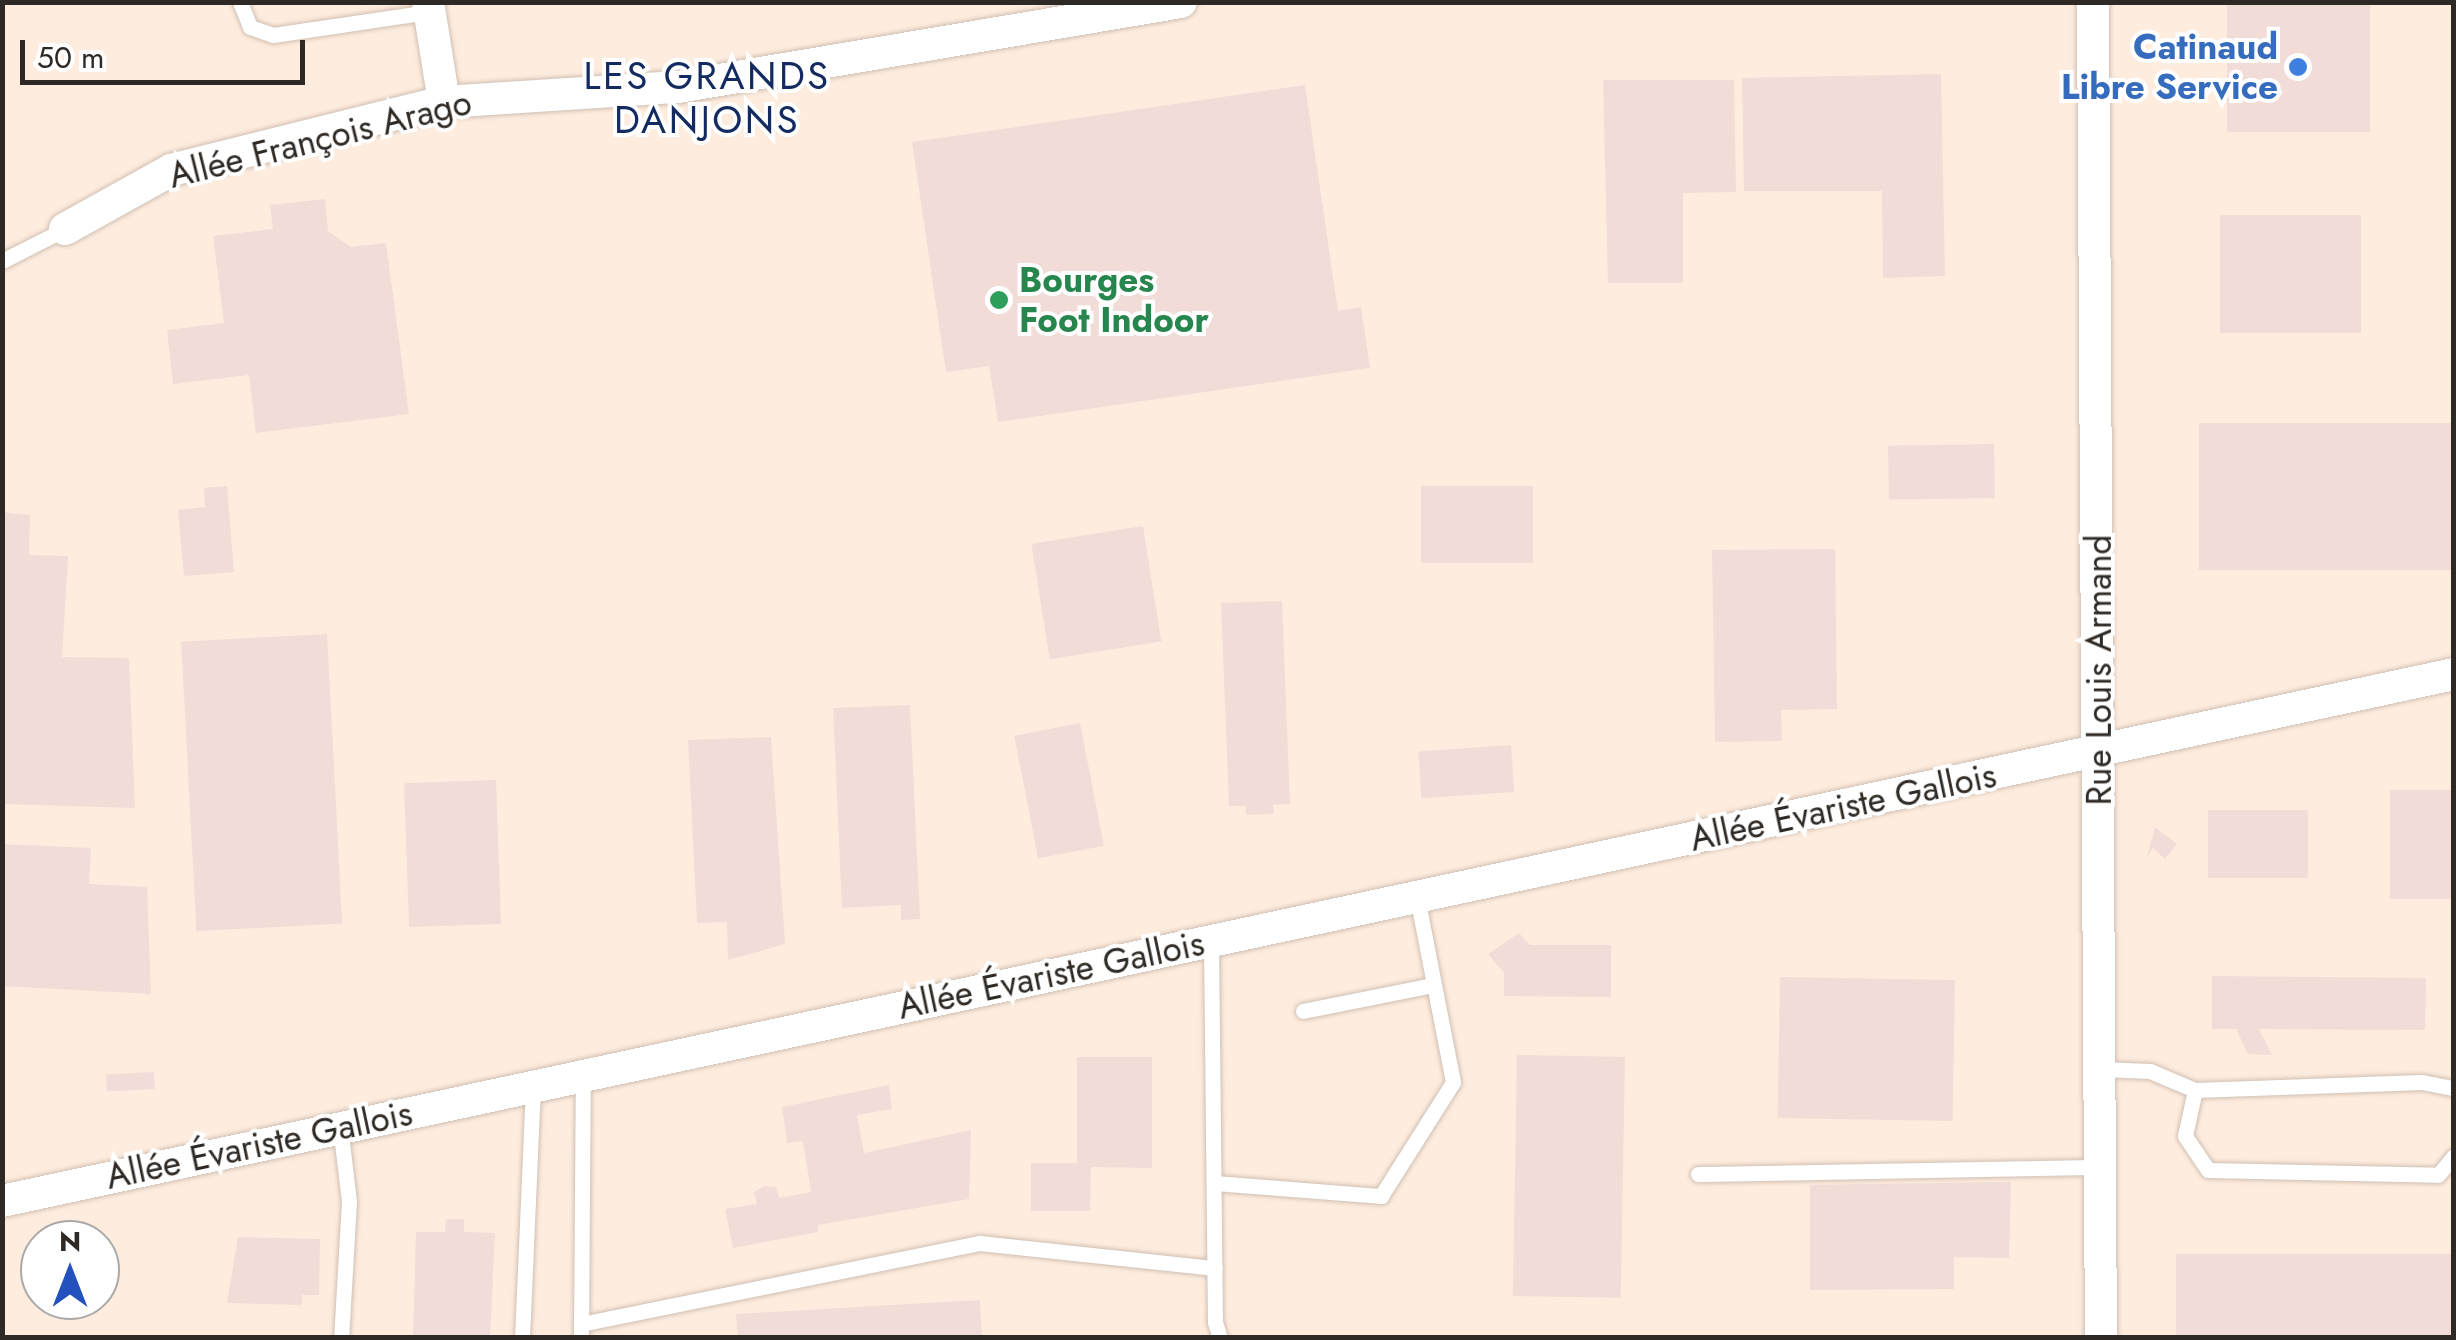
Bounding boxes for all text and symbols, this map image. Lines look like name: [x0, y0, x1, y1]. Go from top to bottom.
scale bar: [25, 20, 310, 82]
place label: Catinaud Libre Service: [2061, 26, 2278, 108]
text: 50 m: [37, 36, 104, 79]
district label: LES GRANDS DANJONS: [583, 53, 831, 142]
marker: Catinaud Libre Service: [2287, 56, 2309, 78]
street label: Allée François Arago: [164, 81, 476, 197]
place label: Bourges Foot Indoor: [1019, 259, 1209, 341]
marker: Bourges Foot Indoor: [988, 289, 1010, 311]
street label: Rue Louis Armand: [2078, 534, 2120, 806]
street label: Allée Évariste Gallois: [1686, 754, 2000, 860]
street label: Allée Évariste Gallois: [894, 922, 1208, 1028]
street label: Allée Évariste Gallois: [102, 1092, 416, 1198]
north arrow: [20, 1220, 120, 1320]
text: N: [59, 1221, 81, 1262]

